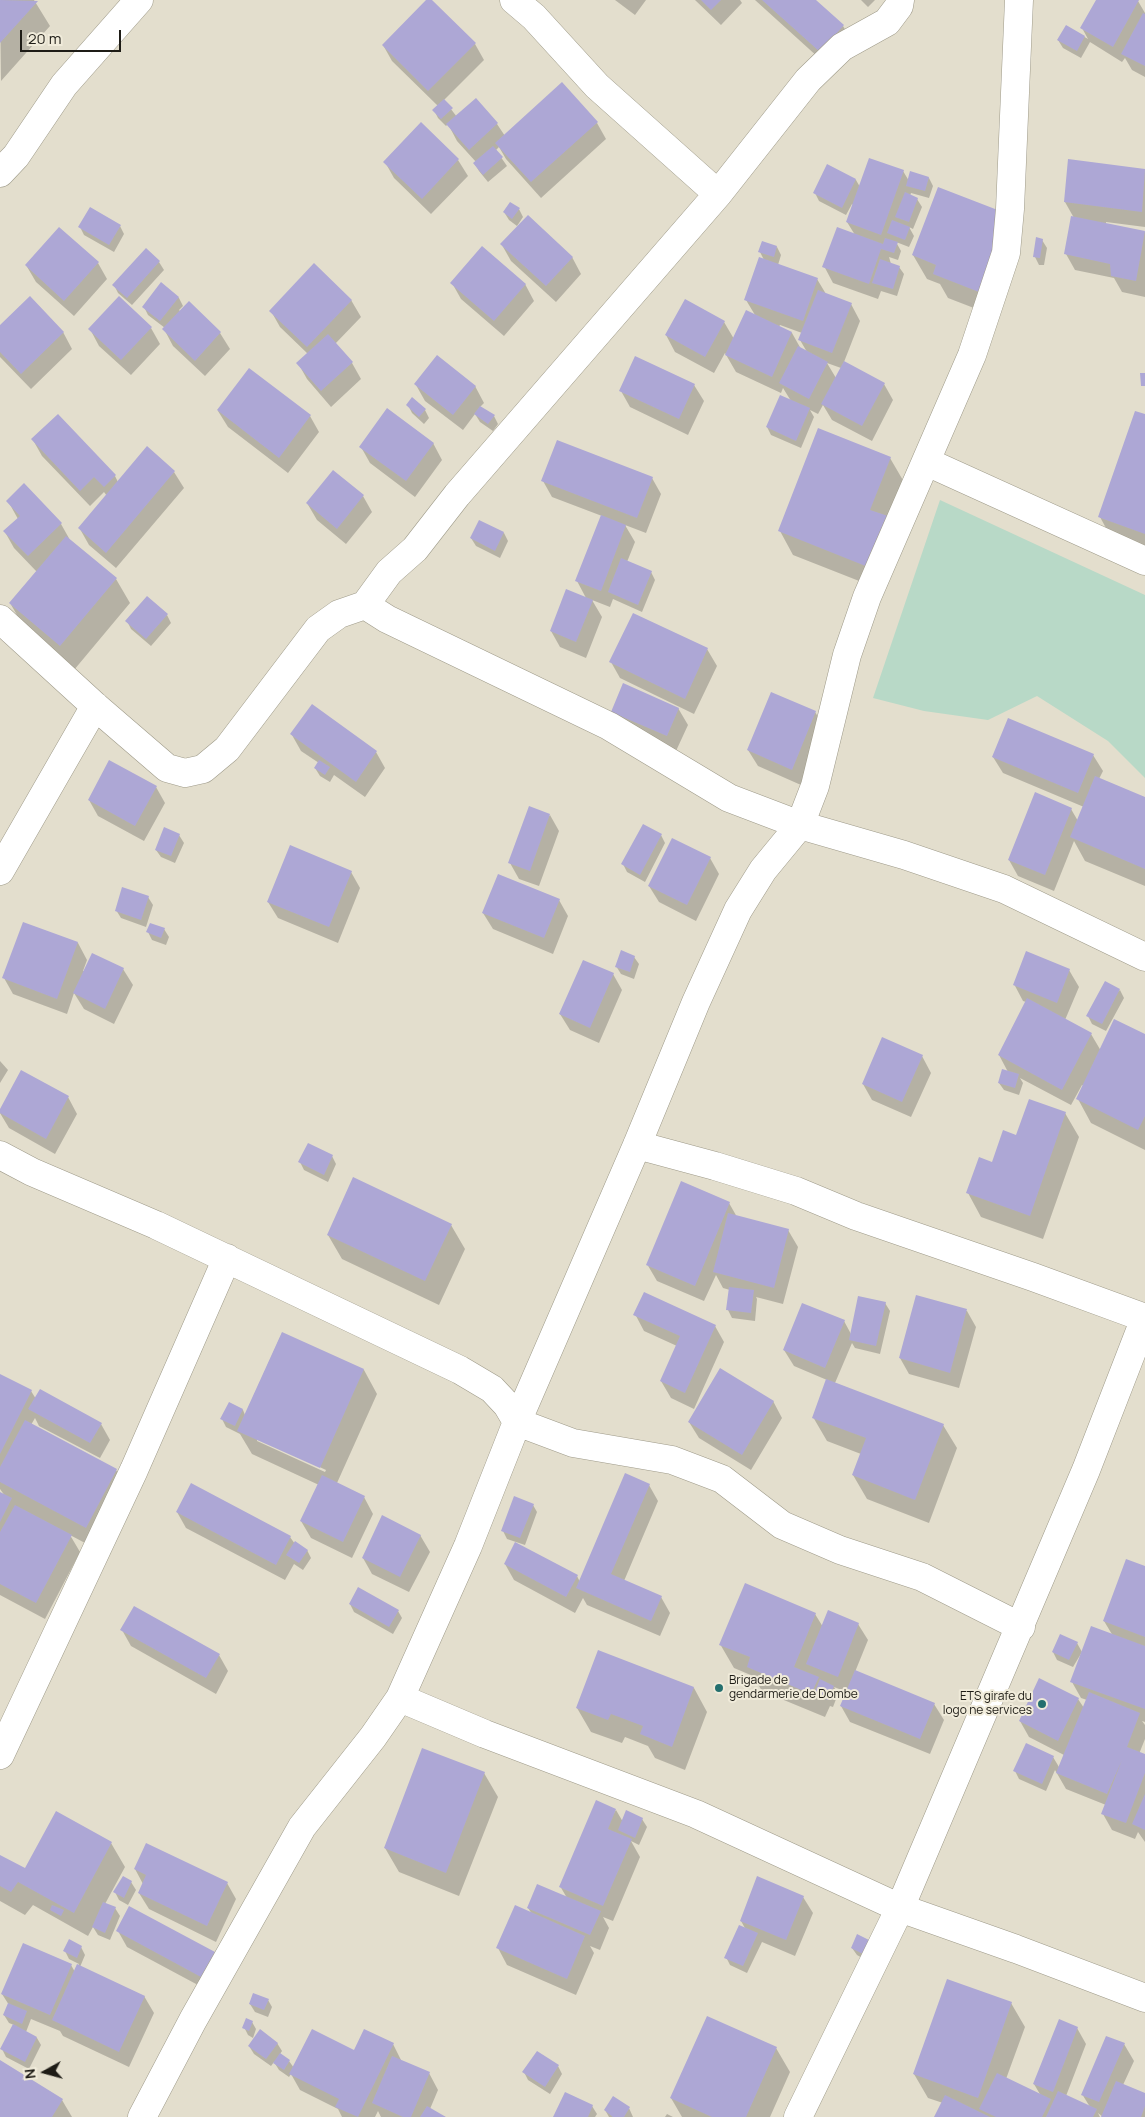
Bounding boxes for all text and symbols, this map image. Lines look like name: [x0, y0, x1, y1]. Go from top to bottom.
scale bar: [22, 20, 124, 52]
text: 20 m: [28, 28, 61, 49]
place label: Brigade de gendarmerie de Dombe: [729, 1674, 858, 1702]
marker: Brigade de gendarmerie de Dombe: [713, 1682, 725, 1694]
place label: ETS girafe du logo ne services: [943, 1690, 1032, 1718]
marker: ETS girafe du logo ne services: [1036, 1698, 1048, 1710]
north arrow: [20, 2047, 70, 2097]
text: N: [20, 2068, 40, 2080]

